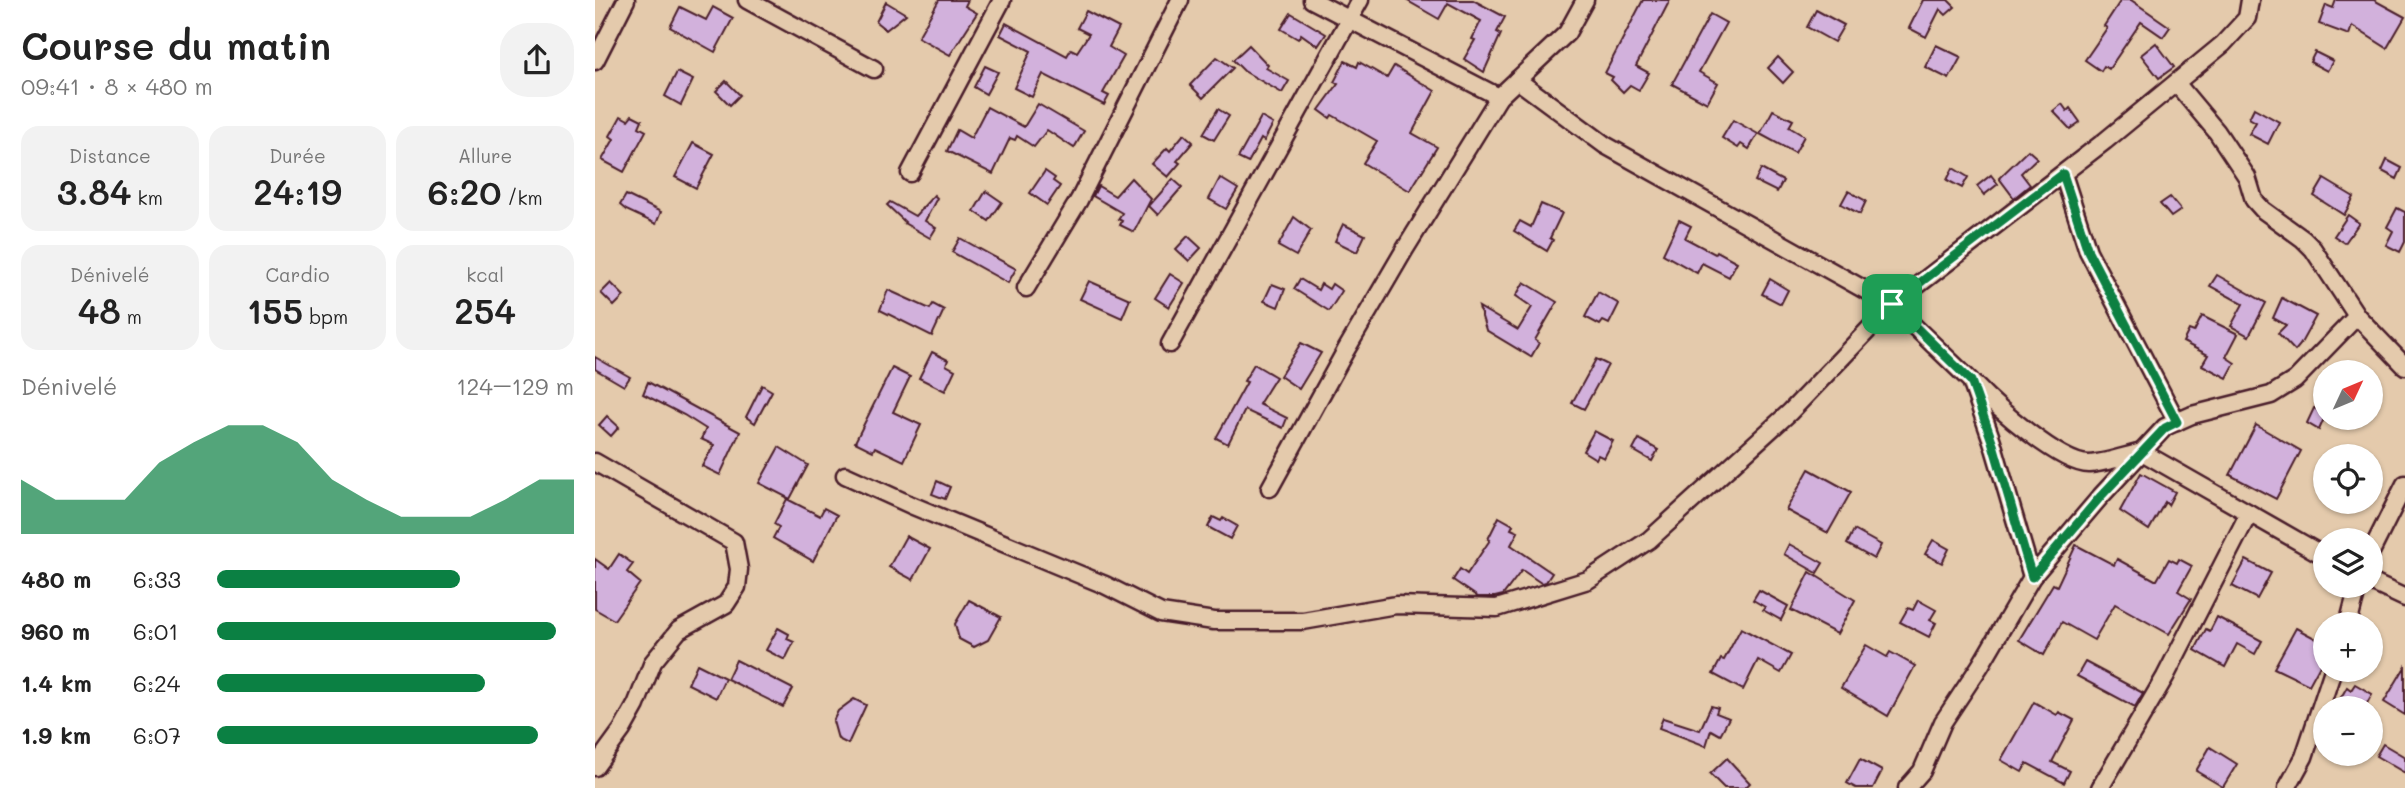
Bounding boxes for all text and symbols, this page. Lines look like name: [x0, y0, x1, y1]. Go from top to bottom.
text: Course du matin: [21, 20, 331, 70]
button: share: [500, 23, 574, 97]
text: 09:41 · 8 × 480 m: [21, 71, 213, 101]
text: Distance: [69, 143, 151, 168]
text: Durée: [269, 143, 326, 168]
text: Allure: [458, 143, 512, 168]
text: 3.84: [57, 168, 131, 214]
text: 24:19: [253, 168, 342, 214]
text: 6:20: [428, 168, 501, 214]
text: km: [131, 185, 163, 210]
text: /km: [501, 185, 543, 210]
text: Dénivelé: [70, 262, 150, 287]
text: Cardio: [265, 262, 330, 287]
text: kcal: [466, 262, 504, 287]
pin: [1862, 274, 1922, 334]
icon: arrive: [1873, 285, 1911, 323]
text: 48: [78, 287, 121, 333]
text: 155: [247, 287, 303, 333]
text: 254: [454, 287, 516, 333]
text: m: [121, 304, 142, 329]
text: bpm: [303, 304, 348, 329]
north arrow: [2313, 360, 2383, 430]
map controls: [2313, 360, 2383, 766]
text: Dénivelé: [21, 371, 117, 401]
text: 124–129 m: [456, 371, 574, 401]
button: locate: [2313, 444, 2383, 514]
button: layers: [2313, 528, 2383, 598]
text: 480 m: [21, 564, 91, 594]
text: 6:33: [133, 564, 181, 594]
button: +: [2313, 612, 2383, 682]
text: 960 m: [21, 616, 90, 646]
text: 6:01: [133, 616, 179, 646]
text: 1.4 km: [21, 668, 92, 698]
text: 6:24: [133, 668, 180, 698]
button: −: [2313, 696, 2383, 766]
text: 1.9 km: [21, 720, 91, 750]
text: 6:07: [133, 720, 181, 750]

